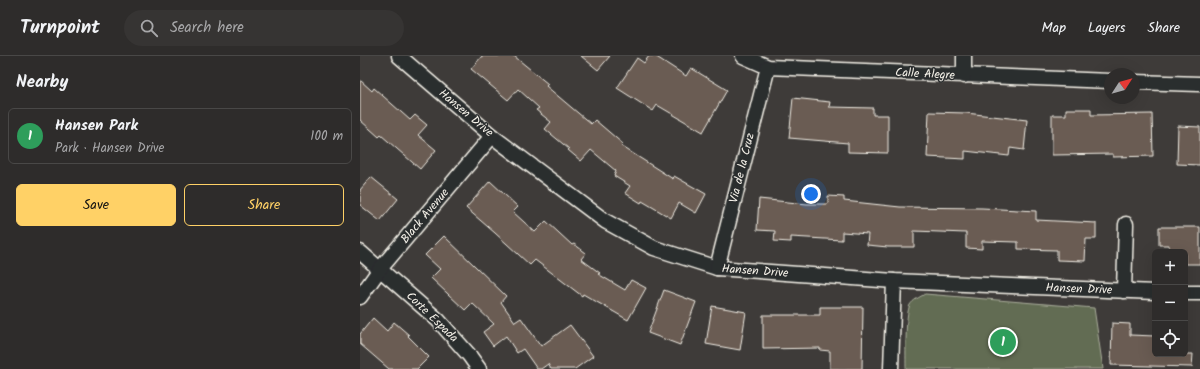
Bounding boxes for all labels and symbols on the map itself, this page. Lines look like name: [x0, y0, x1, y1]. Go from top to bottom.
street label: Calle Alegre: [895, 63, 956, 85]
north arrow: [1104, 68, 1140, 104]
street label: Hansen Drive: [434, 84, 498, 142]
street label: Via de la Cruz: [724, 131, 760, 205]
street label: Black Avenue: [396, 184, 454, 248]
your location: [801, 184, 821, 204]
street label: Hansen Drive: [721, 259, 790, 283]
street label: Hansen Drive: [1045, 278, 1113, 300]
street label: Corte Espada: [401, 287, 463, 347]
pin: 1: [990, 327, 1016, 357]

